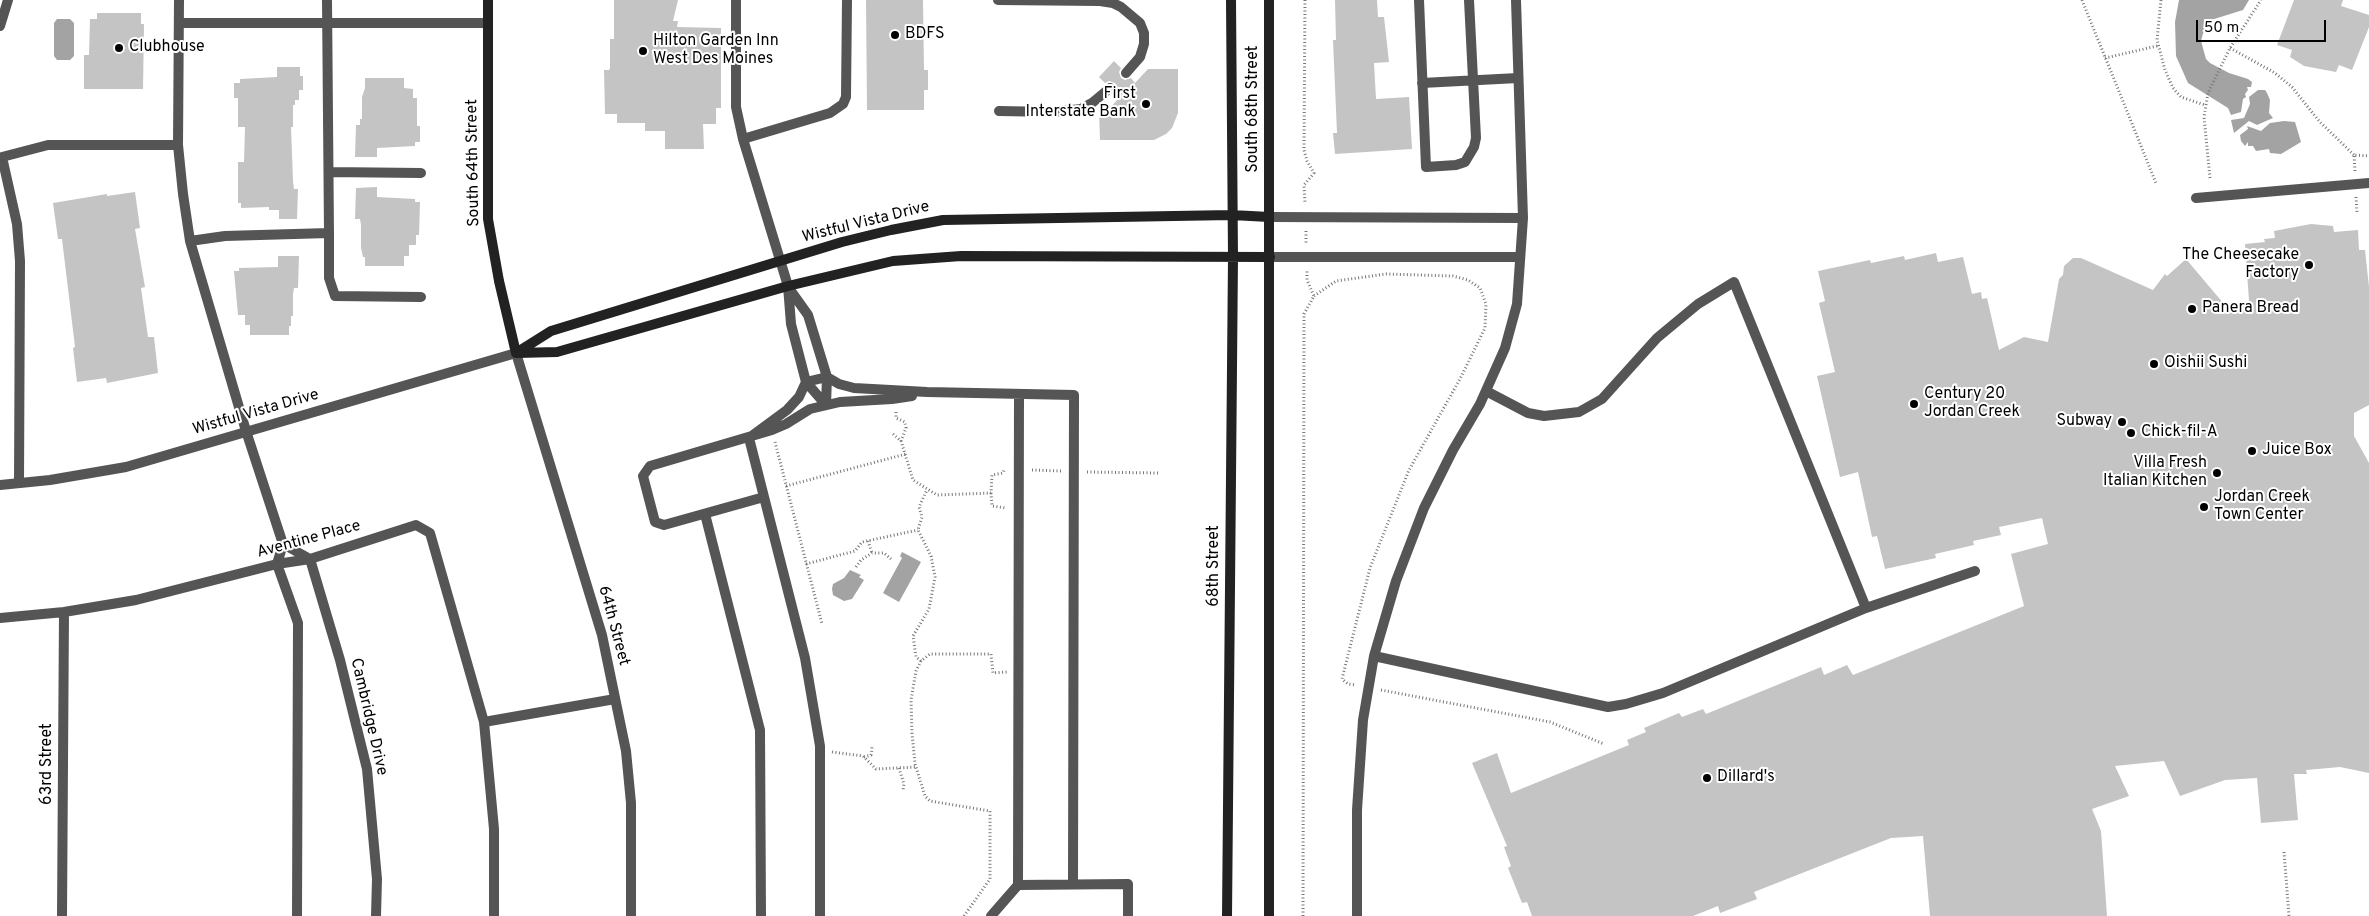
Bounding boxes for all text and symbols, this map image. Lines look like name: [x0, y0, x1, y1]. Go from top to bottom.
scale bar: [2199, 10, 2329, 42]
text: 50 m: [2204, 19, 2239, 38]
place label: BDFS: [905, 25, 945, 45]
marker: BDFS: [889, 29, 901, 41]
place label: Hilton Garden Inn West Des Moines: [653, 32, 779, 70]
place label: Clubhouse: [129, 38, 205, 58]
marker: Clubhouse: [113, 42, 125, 54]
marker: Hilton Garden Inn West Des Moines: [637, 45, 649, 57]
street label: South 68th Street: [1244, 45, 1264, 173]
place label: First Interstate Bank: [1026, 85, 1136, 123]
marker: First Interstate Bank: [1140, 98, 1152, 110]
street label: South 64th Street: [463, 99, 485, 227]
street label: Wistful Vista Drive: [800, 198, 932, 248]
place label: The Cheesecake Factory: [2182, 246, 2299, 284]
marker: The Cheesecake Factory: [2303, 259, 2315, 271]
place label: Panera Bread: [2202, 299, 2299, 319]
marker: Panera Bread: [2186, 303, 2198, 315]
place label: Oishii Sushi: [2164, 354, 2247, 374]
marker: Oishii Sushi: [2148, 358, 2160, 370]
place label: Century 20 Jordan Creek: [1924, 385, 2020, 423]
street label: Wistful Vista Drive: [191, 386, 321, 440]
marker: Century 20 Jordan Creek: [1908, 398, 1920, 410]
place label: Subway: [2056, 412, 2112, 432]
marker: Subway: [2116, 416, 2128, 428]
place label: Chick-fil-A: [2141, 423, 2217, 443]
marker: Chick-fil-A: [2125, 427, 2137, 439]
place label: Juice Box: [2262, 441, 2332, 461]
marker: Juice Box: [2246, 445, 2258, 457]
place label: Villa Fresh Italian Kitchen: [2103, 454, 2207, 492]
marker: Villa Fresh Italian Kitchen: [2211, 467, 2223, 479]
place label: Jordan Creek Town Center: [2214, 488, 2310, 526]
marker: Jordan Creek Town Center: [2198, 501, 2210, 513]
street label: Aventine Place: [255, 517, 363, 563]
street label: 68th Street: [1205, 525, 1225, 607]
street label: 64th Street: [593, 584, 633, 668]
street label: Cambridge Drive: [345, 656, 391, 778]
street label: 63rd Street: [38, 723, 58, 805]
place label: Dillard's: [1717, 768, 1775, 788]
marker: Dillard's: [1701, 772, 1713, 784]

